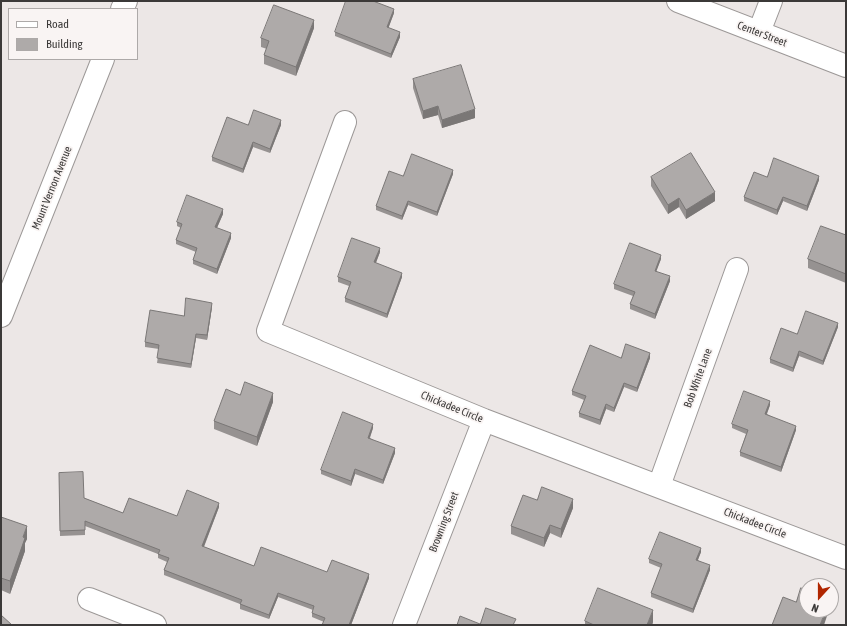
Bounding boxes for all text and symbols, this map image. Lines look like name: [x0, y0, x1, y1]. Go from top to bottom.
legend: [8, 8, 138, 60]
text: Road: [46, 17, 69, 31]
street label: Center Street: [735, 18, 789, 50]
text: Building: [46, 37, 83, 51]
street label: Mount Vernon Avenue: [29, 144, 75, 232]
street label: Bob White Lane: [681, 347, 715, 409]
street label: Chickadee Circle: [419, 389, 485, 425]
street label: Browning Street: [426, 490, 462, 554]
street label: Chickadee Circle: [722, 505, 788, 541]
north arrow: [799, 578, 839, 618]
text: N: [810, 602, 820, 615]

